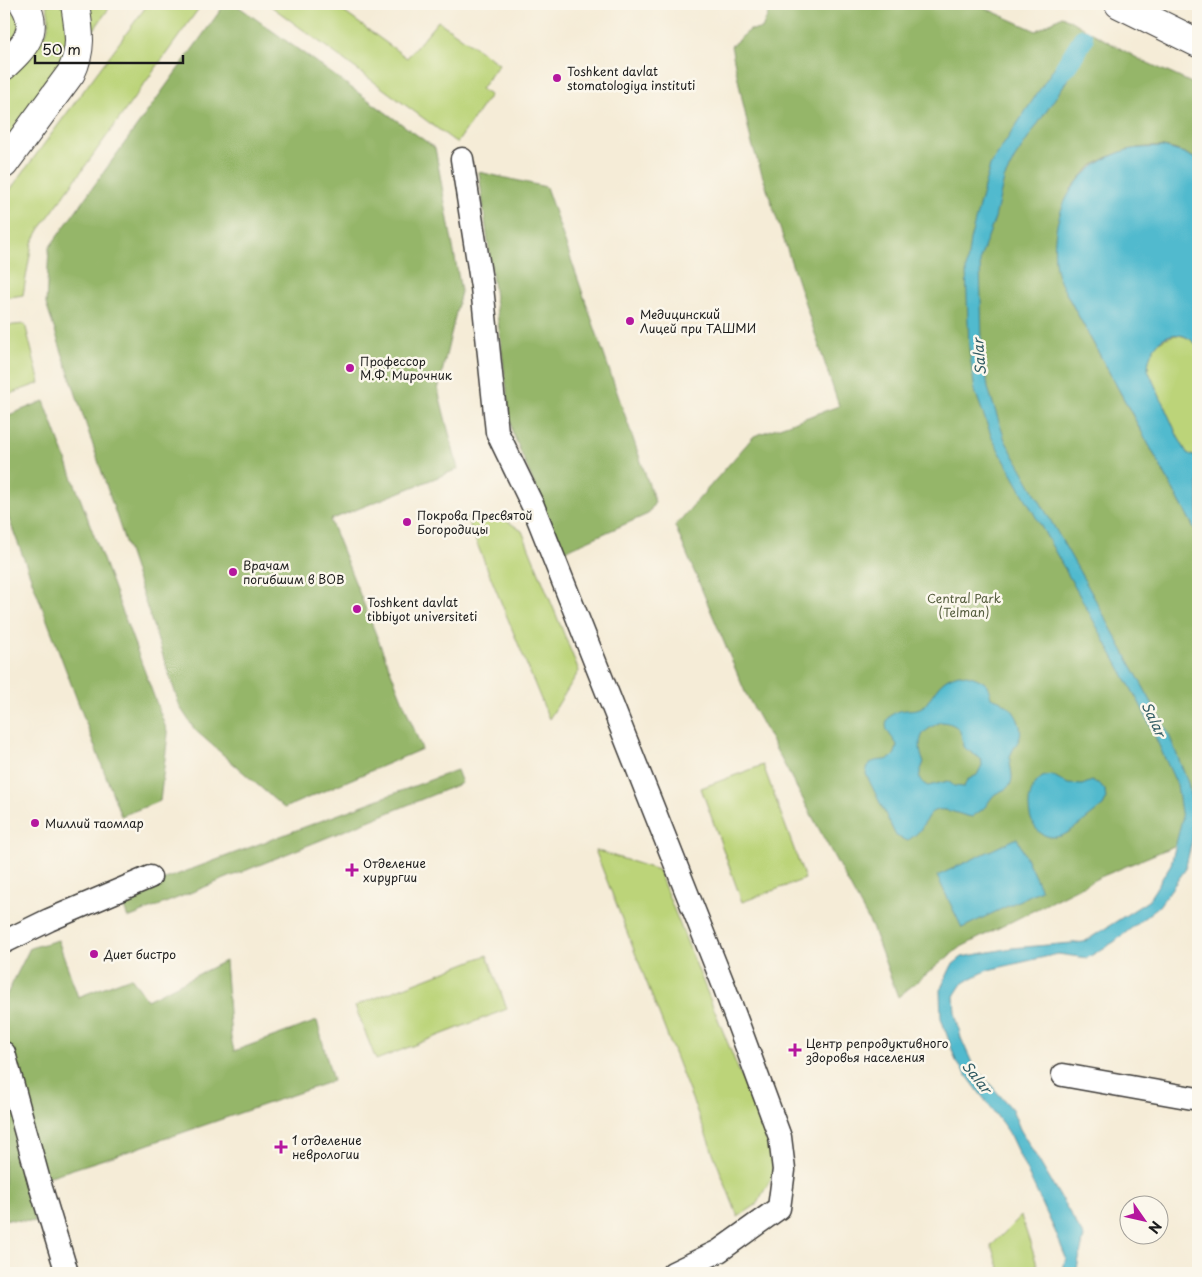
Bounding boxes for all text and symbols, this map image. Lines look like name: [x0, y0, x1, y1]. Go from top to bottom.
scale bar: [35, 32, 182, 64]
text: 50 m: [42, 37, 81, 60]
place label: Toshkent davlat stomatologiya instituti: [567, 62, 695, 94]
marker: Toshkent davlat stomatologiya instituti: [551, 72, 563, 84]
place label: Медицинский Лицей при ТАШМИ: [640, 305, 756, 337]
marker: Медицинский Лицей при ТАШМИ: [624, 315, 636, 327]
water label: Salar: [967, 335, 991, 376]
place label: Профессор М.Ф. Мирочник: [360, 352, 453, 384]
marker: Профессор М.Ф. Мирочник: [344, 362, 356, 374]
place label: Покрова Пресвятой Богородицы: [417, 506, 533, 538]
marker: Покрова Пресвятой Богородицы: [401, 516, 413, 528]
place label: Врачам погибшим в ВОВ: [243, 556, 345, 588]
marker: Врачам погибшим в ВОВ: [227, 566, 239, 578]
park label: Central Park (Telman): [927, 589, 1001, 621]
place label: Toshkent davlat tibbiyot universiteti: [367, 593, 478, 625]
marker: Toshkent davlat tibbiyot universiteti: [351, 603, 363, 615]
water label: Salar: [1137, 698, 1172, 742]
place label: Миллий таомлар: [45, 814, 144, 832]
marker: Миллий таомлар: [29, 817, 41, 829]
place label: Отделение хирургии: [363, 854, 426, 886]
marker: Отделение хирургии: [345, 863, 359, 877]
place label: Диет бистро: [103, 945, 176, 963]
marker: Диет бистро: [88, 948, 100, 960]
place label: Центр репродуктивного здоровья населения: [805, 1034, 949, 1066]
marker: Центр репродуктивного здоровья населения: [788, 1043, 802, 1057]
water label: Salar: [957, 1056, 998, 1100]
place label: 1 отделение неврологии: [292, 1131, 362, 1163]
marker: 1 отделение неврологии: [274, 1140, 288, 1154]
north arrow: [1120, 1194, 1170, 1244]
text: N: [1143, 1217, 1167, 1238]

